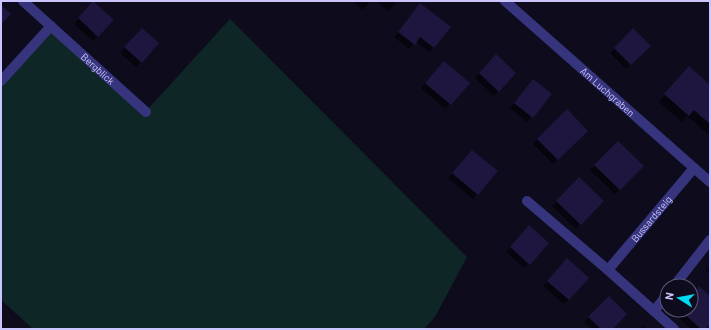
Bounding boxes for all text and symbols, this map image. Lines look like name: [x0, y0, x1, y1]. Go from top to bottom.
street label: Bergblick: [79, 50, 117, 87]
street label: Am Luchgraben: [578, 65, 637, 119]
street label: Bussardsteig: [628, 193, 674, 244]
north arrow: [659, 278, 699, 318]
text: N: [662, 291, 676, 301]

